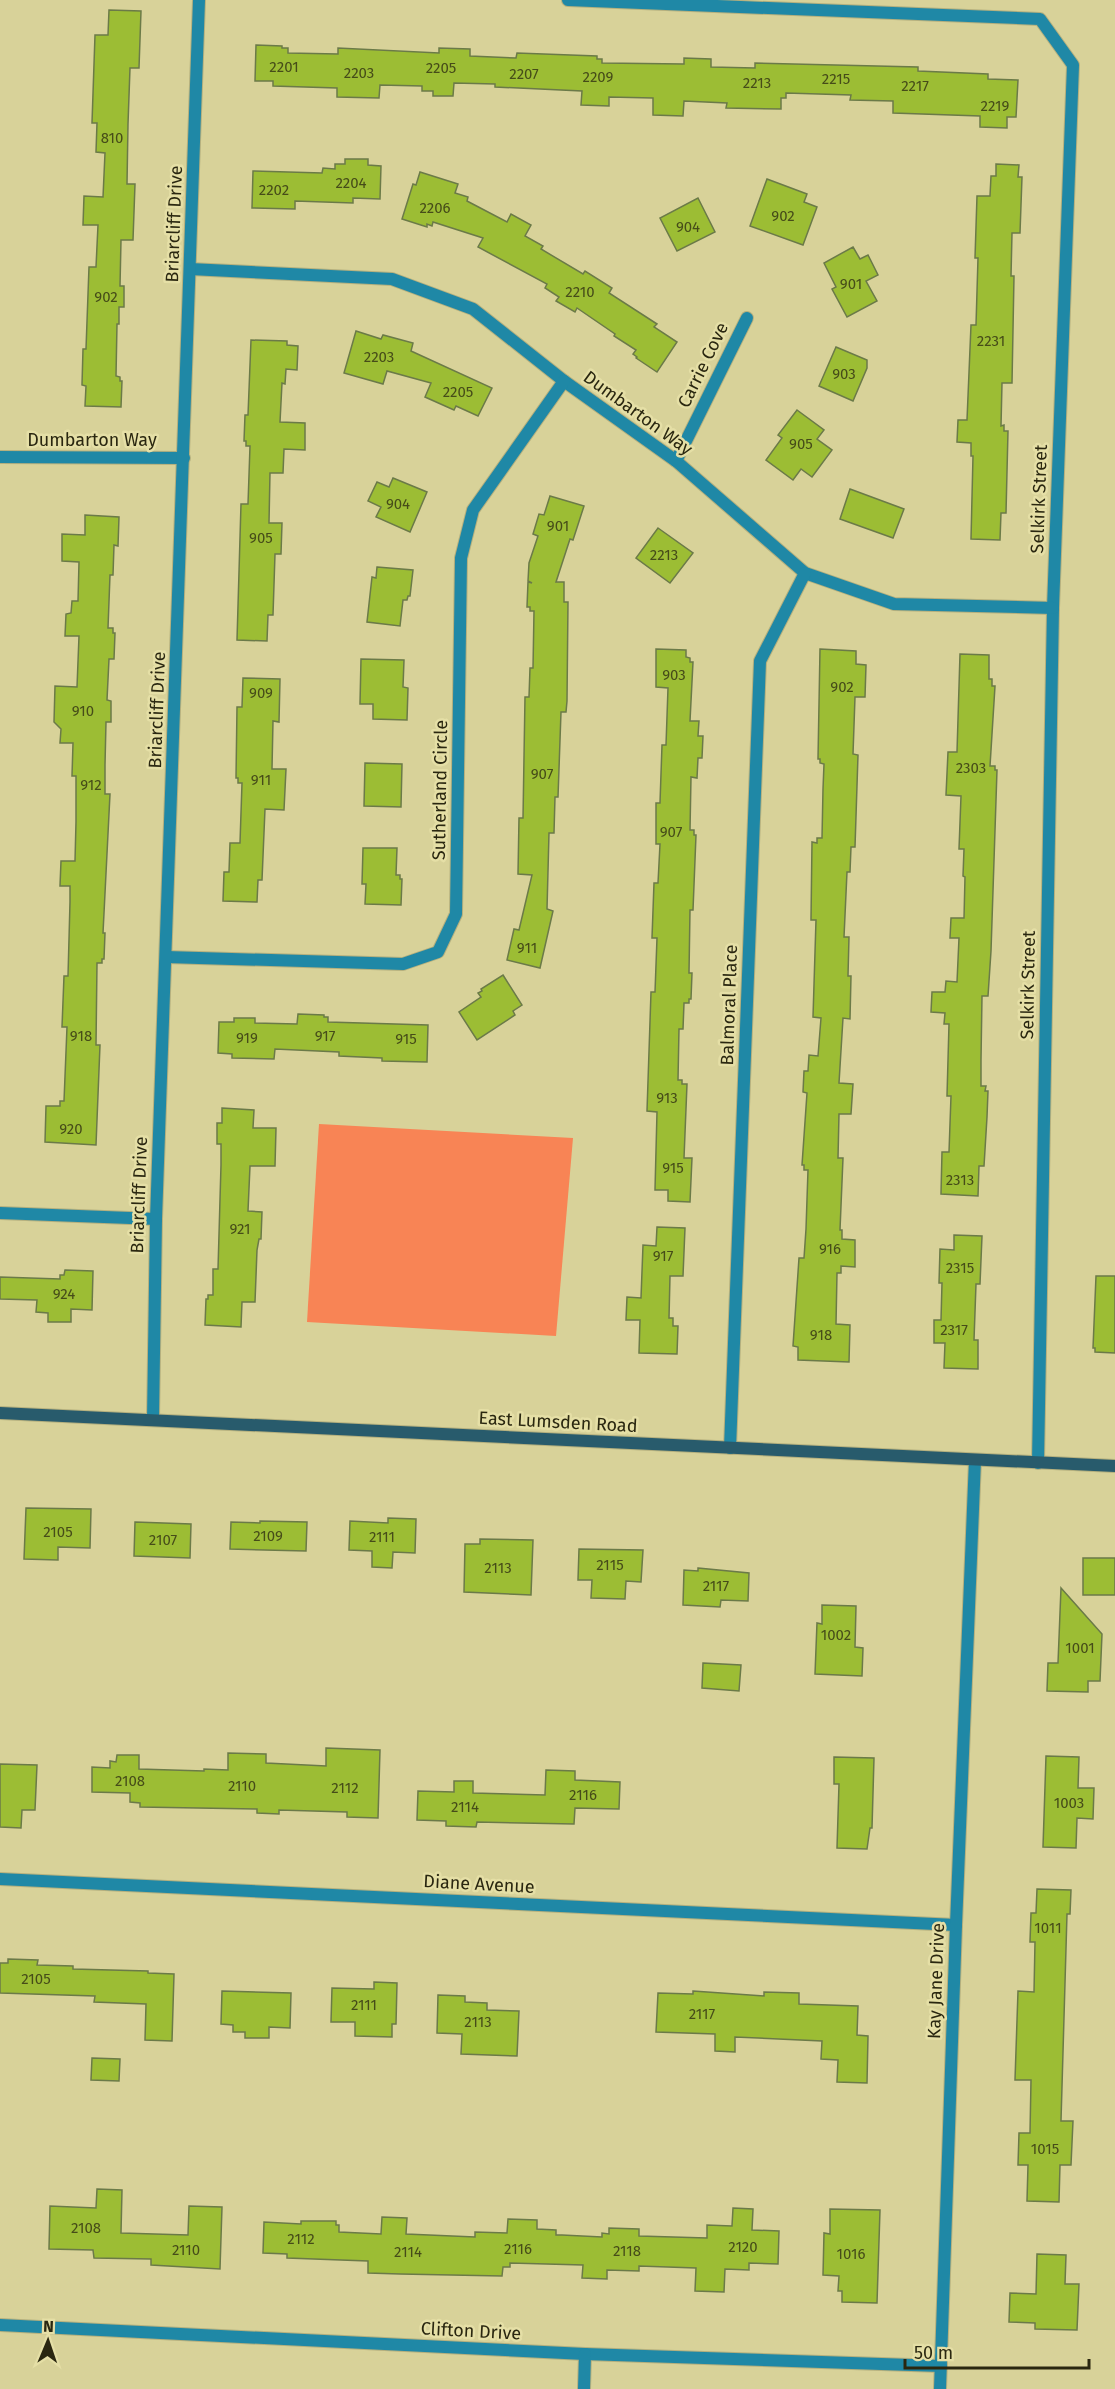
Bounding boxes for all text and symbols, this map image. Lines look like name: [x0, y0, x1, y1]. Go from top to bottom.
house number: 2201: [269, 58, 299, 76]
house number: 2205: [426, 59, 456, 77]
house number: 2203: [344, 64, 374, 82]
house number: 2207: [509, 65, 539, 83]
house number: 2209: [583, 68, 614, 86]
house number: 2215: [822, 70, 850, 88]
house number: 2213: [743, 74, 771, 92]
house number: 2217: [901, 77, 929, 95]
house number: 2219: [981, 97, 1010, 115]
house number: 810: [101, 129, 123, 147]
street label: Briarcliff Drive: [161, 165, 187, 283]
house number: 2204: [335, 174, 367, 192]
house number: 2202: [259, 181, 289, 199]
house number: 2206: [419, 199, 451, 217]
house number: 902: [771, 207, 795, 225]
house number: 904: [676, 218, 700, 236]
house number: 901: [840, 275, 862, 293]
house number: 2210: [565, 283, 595, 301]
house number: 902: [94, 288, 118, 306]
street label: Carrie Cove: [673, 319, 733, 411]
house number: 2231: [977, 332, 1005, 350]
house number: 2203: [364, 348, 394, 366]
house number: 903: [832, 365, 856, 383]
street label: Dumbarton Way: [579, 366, 697, 460]
house number: 2205: [443, 383, 473, 401]
street label: Dumbarton Way: [27, 429, 157, 451]
house number: 905: [789, 435, 813, 453]
street label: Selkirk Street: [1026, 444, 1052, 554]
house number: 904: [386, 495, 410, 513]
house number: 901: [547, 517, 569, 535]
house number: 905: [249, 529, 273, 547]
house number: 2213: [650, 546, 678, 564]
street label: Briarcliff Drive: [144, 651, 170, 769]
house number: 903: [662, 666, 686, 684]
house number: 902: [830, 678, 854, 696]
house number: 909: [249, 684, 273, 702]
house number: 910: [72, 702, 94, 720]
street label: Sutherland Circle: [428, 720, 452, 860]
house number: 2303: [956, 759, 986, 777]
house number: 907: [531, 765, 554, 783]
house number: 911: [251, 771, 271, 789]
house number: 912: [80, 776, 102, 794]
house number: 907: [660, 823, 683, 841]
street label: Selkirk Street: [1016, 930, 1040, 1040]
house number: 911: [517, 939, 537, 957]
street label: Balmoral Place: [716, 944, 742, 1066]
house number: 918: [70, 1027, 92, 1045]
house number: 917: [315, 1027, 336, 1045]
house number: 919: [236, 1029, 258, 1047]
house number: 915: [395, 1030, 417, 1048]
house number: 913: [656, 1089, 678, 1107]
house number: 920: [59, 1120, 83, 1138]
street label: Briarcliff Drive: [126, 1136, 152, 1254]
house number: 915: [662, 1159, 684, 1177]
house number: 2313: [946, 1171, 974, 1189]
house number: 921: [229, 1220, 251, 1238]
house number: 916: [819, 1240, 841, 1258]
house number: 917: [653, 1247, 674, 1265]
house number: 2315: [946, 1259, 974, 1277]
house number: 924: [53, 1285, 75, 1303]
house number: 2317: [940, 1321, 968, 1339]
house number: 918: [810, 1326, 832, 1344]
street label: East Lumsden Road: [478, 1407, 638, 1437]
house number: 2105: [43, 1523, 73, 1541]
house number: 2109: [253, 1527, 283, 1545]
house number: 2111: [369, 1528, 395, 1546]
house number: 2107: [149, 1531, 177, 1549]
house number: 2115: [596, 1556, 624, 1574]
house number: 2113: [484, 1559, 512, 1577]
house number: 2117: [703, 1577, 730, 1595]
house number: 1002: [821, 1626, 851, 1644]
house number: 1001: [1065, 1639, 1095, 1657]
house number: 2108: [115, 1772, 145, 1790]
house number: 2110: [228, 1777, 256, 1795]
house number: 2112: [331, 1779, 359, 1797]
house number: 2116: [569, 1786, 597, 1804]
house number: 1003: [1054, 1794, 1084, 1812]
house number: 2114: [451, 1798, 479, 1816]
street label: Diane Avenue: [423, 1870, 535, 1898]
house number: 1011: [1034, 1919, 1062, 1937]
street label: Kay Jane Drive: [923, 1923, 949, 2039]
house number: 2105: [21, 1970, 51, 1988]
house number: 2111: [351, 1996, 377, 2014]
house number: 2117: [689, 2005, 716, 2023]
house number: 2113: [464, 2013, 492, 2031]
house number: 1015: [1031, 2140, 1059, 2158]
house number: 2108: [71, 2219, 101, 2237]
house number: 2112: [287, 2230, 315, 2248]
house number: 2120: [728, 2238, 758, 2256]
house number: 2116: [504, 2240, 532, 2258]
house number: 2110: [172, 2241, 200, 2259]
house number: 2118: [613, 2242, 641, 2260]
house number: 2114: [394, 2243, 422, 2261]
house number: 1016: [837, 2245, 865, 2263]
north arrow: [18, 2311, 78, 2371]
text: N: [43, 2317, 54, 2336]
street label: Clifton Drive: [420, 2317, 522, 2345]
scale bar: [905, 2332, 1090, 2370]
text: 50 m: [914, 2342, 953, 2364]

